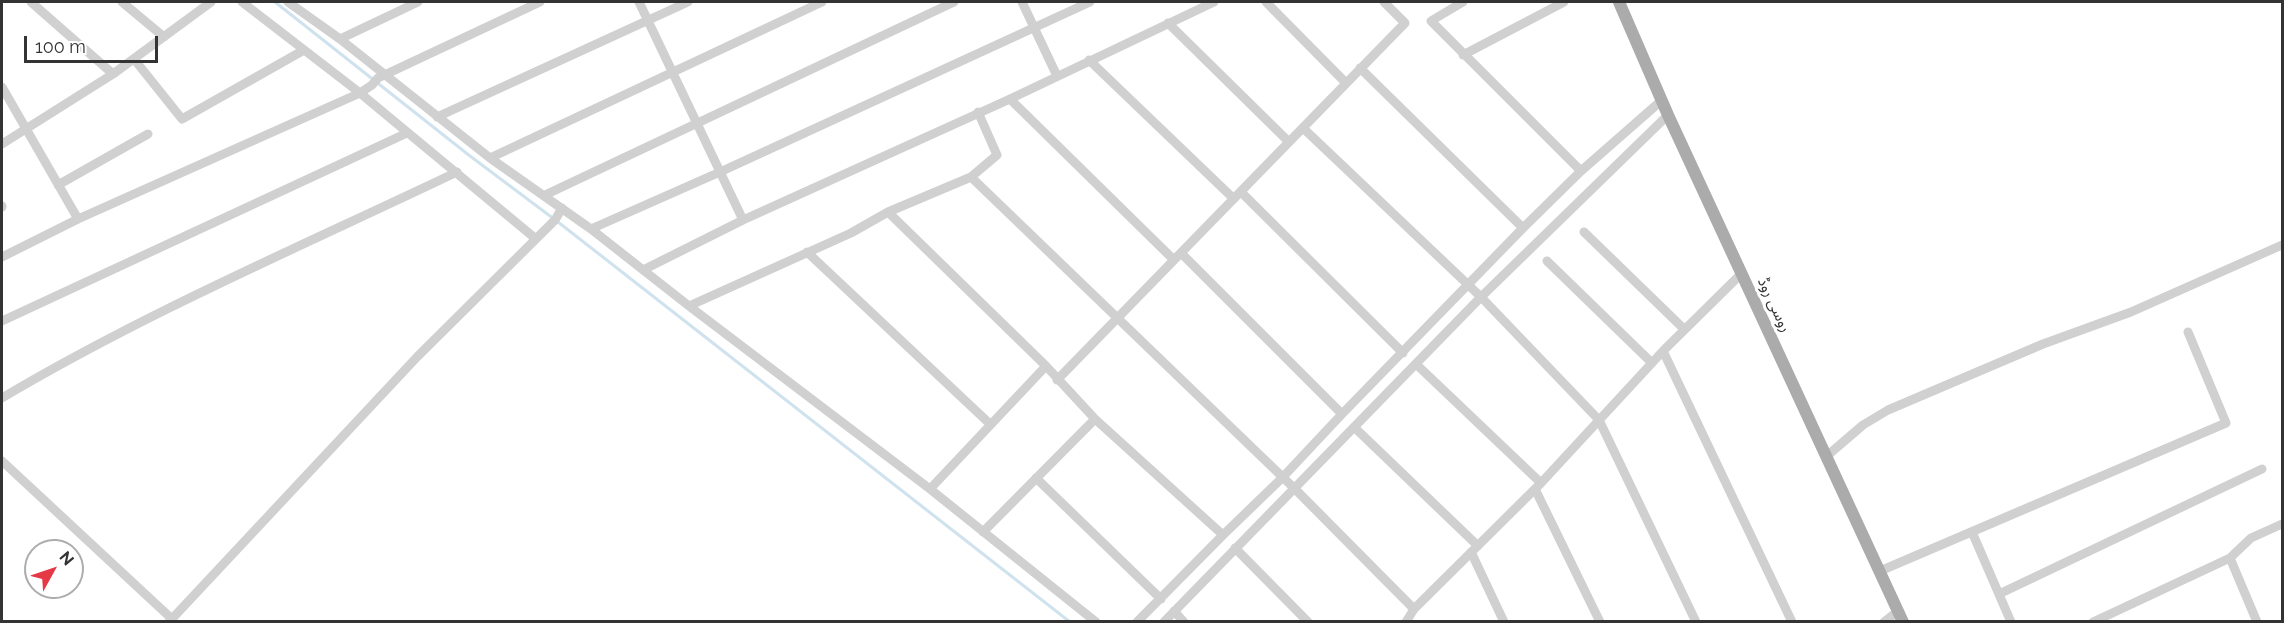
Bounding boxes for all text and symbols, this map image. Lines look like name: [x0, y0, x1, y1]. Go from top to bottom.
scale bar: [27, 24, 160, 62]
text: 100 m: [35, 36, 86, 57]
street label: روسی روڈ: [1754, 275, 1794, 335]
north arrow: [24, 539, 84, 599]
text: N: [55, 548, 78, 569]

